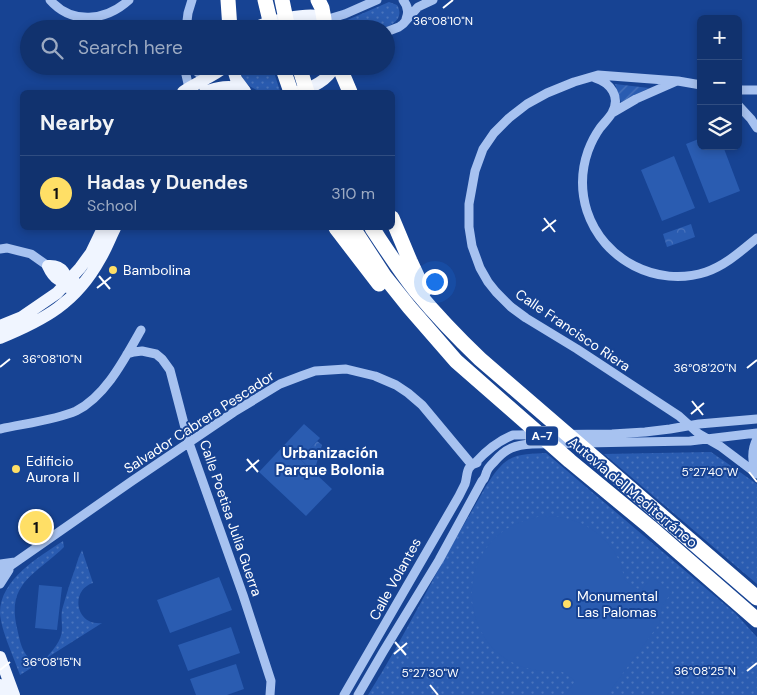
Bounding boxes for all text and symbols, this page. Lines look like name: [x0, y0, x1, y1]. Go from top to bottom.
text: 36°08'10"N: [413, 13, 473, 29]
map controls: [697, 15, 742, 150]
button: +: [697, 15, 742, 60]
search box: [20, 20, 395, 75]
icon: search: [38, 34, 66, 62]
text: Search here: [78, 35, 183, 60]
button: −: [697, 60, 742, 105]
button: layers: [697, 105, 742, 150]
text: Nearby: [40, 109, 114, 137]
text: Hadas y Duendes: [87, 170, 248, 195]
text: 1: [53, 183, 59, 204]
text: 310 m: [331, 183, 375, 204]
text: School: [87, 195, 137, 216]
place label: Bambolina: [123, 261, 191, 279]
marker: Bambolina: [107, 264, 119, 276]
your location: [422, 269, 448, 295]
street label: Calle Francisco Riera: [512, 285, 634, 375]
text: 36°08'10"N: [22, 351, 82, 367]
text: 36°08'20"N: [674, 360, 736, 376]
street label: Salvador Cabrera Pescador: [120, 367, 278, 477]
road number: A-7: [526, 426, 558, 446]
street label: Autovía del Mediterráneo: [565, 433, 701, 551]
street label: Calle Poetisa Julia Guerra: [196, 438, 266, 598]
district label: Urbanización Parque Bolonia: [275, 443, 385, 480]
place label: Edificio Aurora II: [26, 452, 79, 486]
marker: Edificio Aurora II: [10, 463, 22, 475]
text: 5°27'40"W: [682, 464, 739, 480]
pin: 1: [20, 508, 52, 546]
street label: Calle Volantes: [365, 535, 425, 623]
place label: Monumental Las Palomas: [577, 587, 658, 621]
marker: Monumental Las Palomas: [561, 598, 573, 610]
text: 36°08'15"N: [23, 654, 81, 670]
text: 36°08'25"N: [674, 663, 736, 679]
text: 5°27'30"W: [401, 665, 459, 681]

